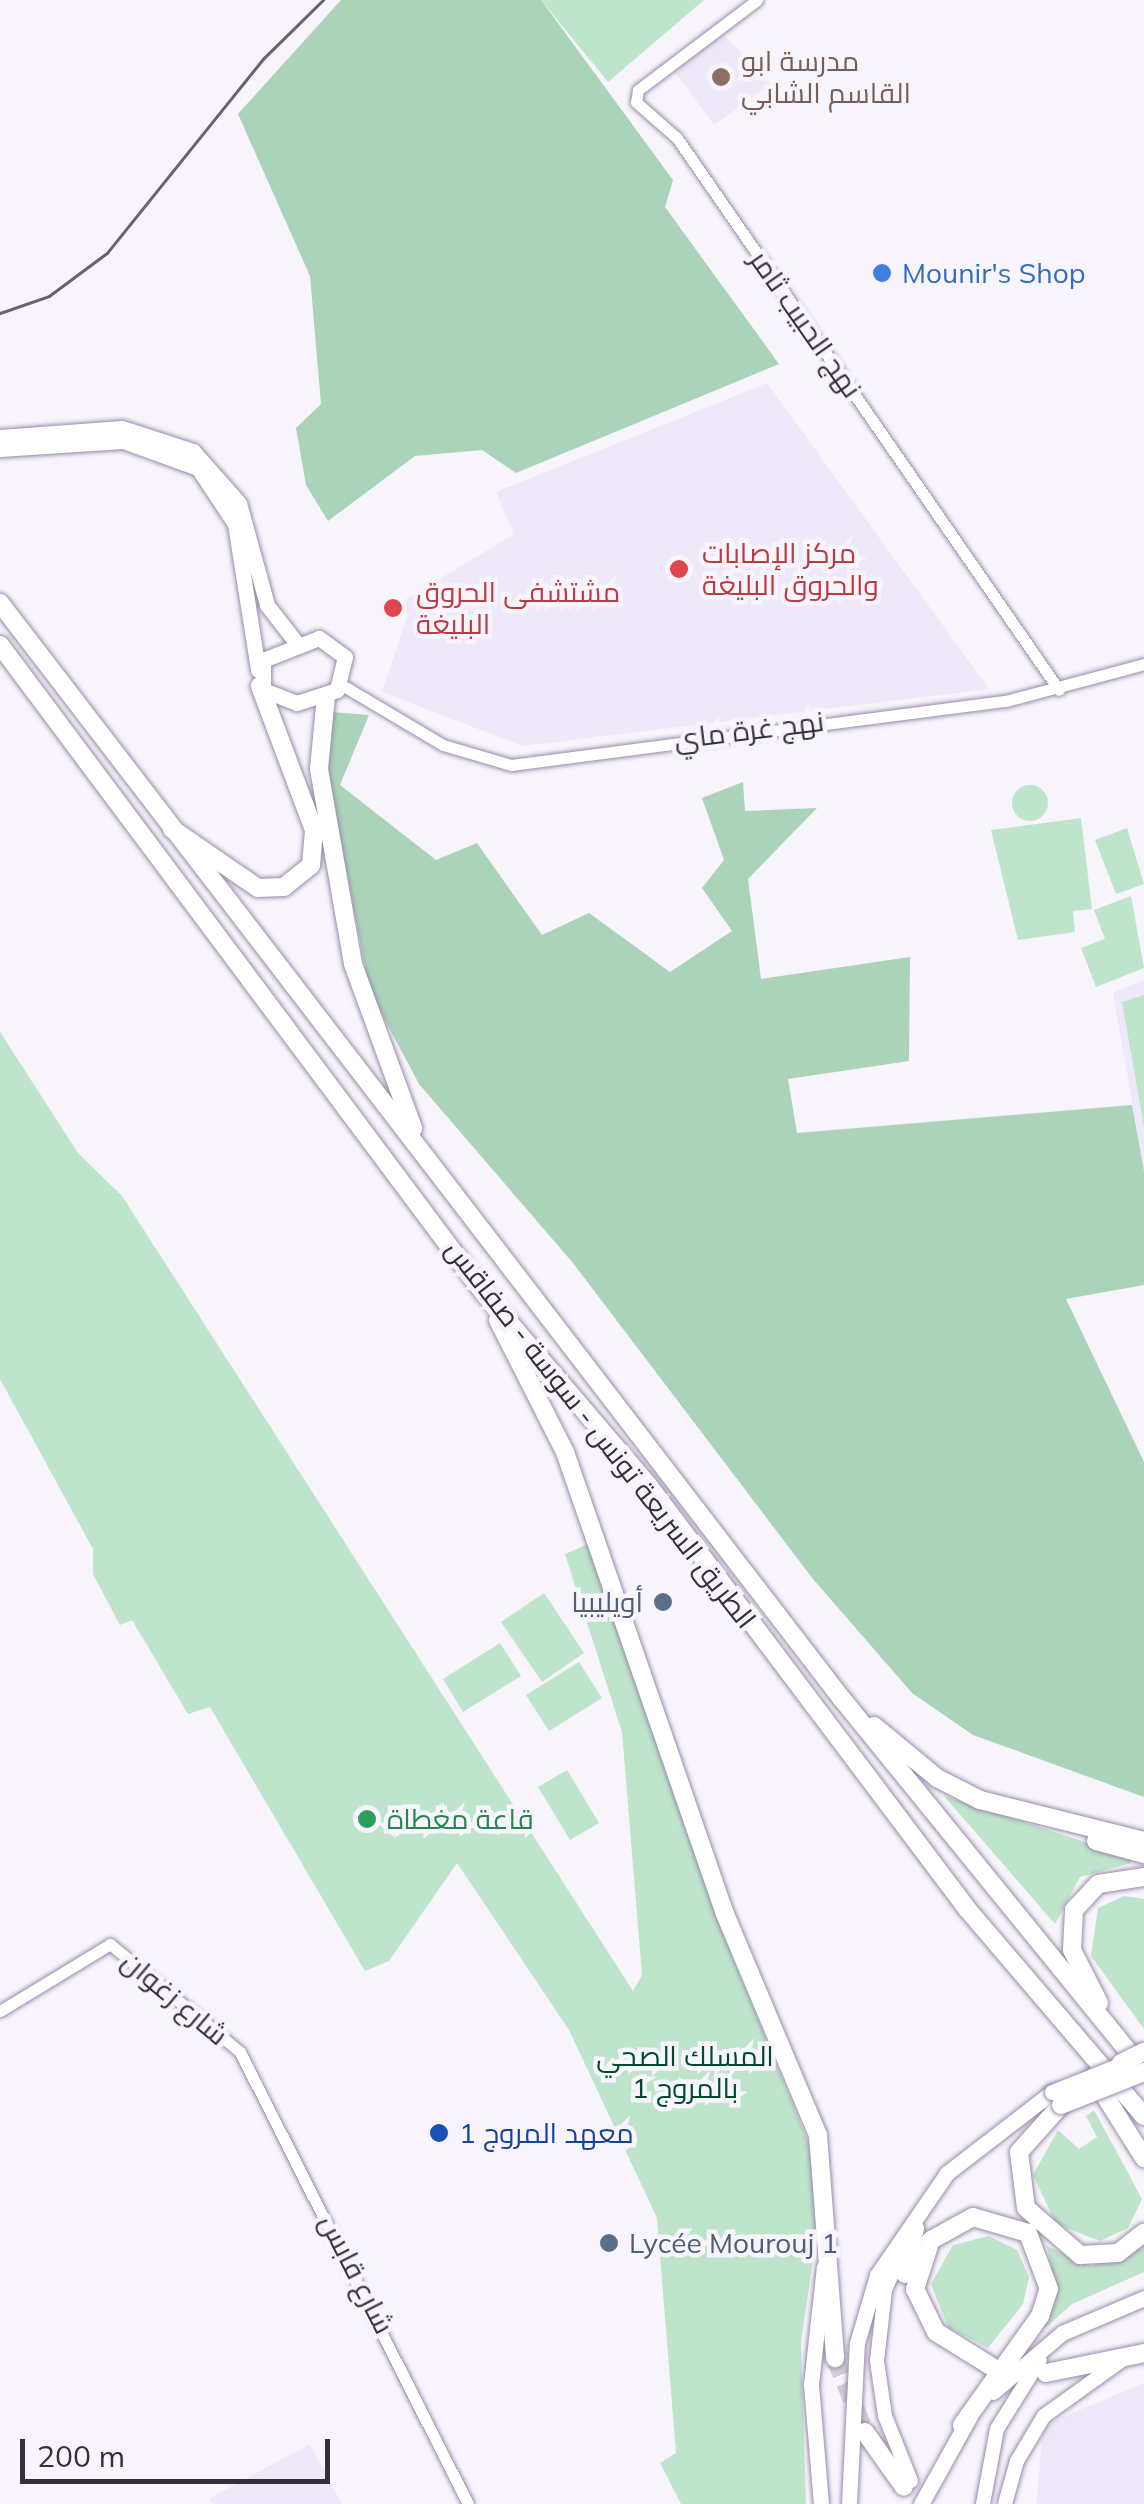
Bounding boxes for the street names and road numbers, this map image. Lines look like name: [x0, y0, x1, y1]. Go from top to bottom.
street label: نهج الحبيب ثامر: [743, 244, 869, 404]
street label: نهج غرة ماي: [672, 704, 826, 756]
street label: الطريق السريعة تونس - سوسة - صفاقس: [439, 1233, 763, 1635]
street label: شارع زغوان: [115, 1944, 235, 2052]
street label: شارع قابس: [313, 2209, 401, 2339]

